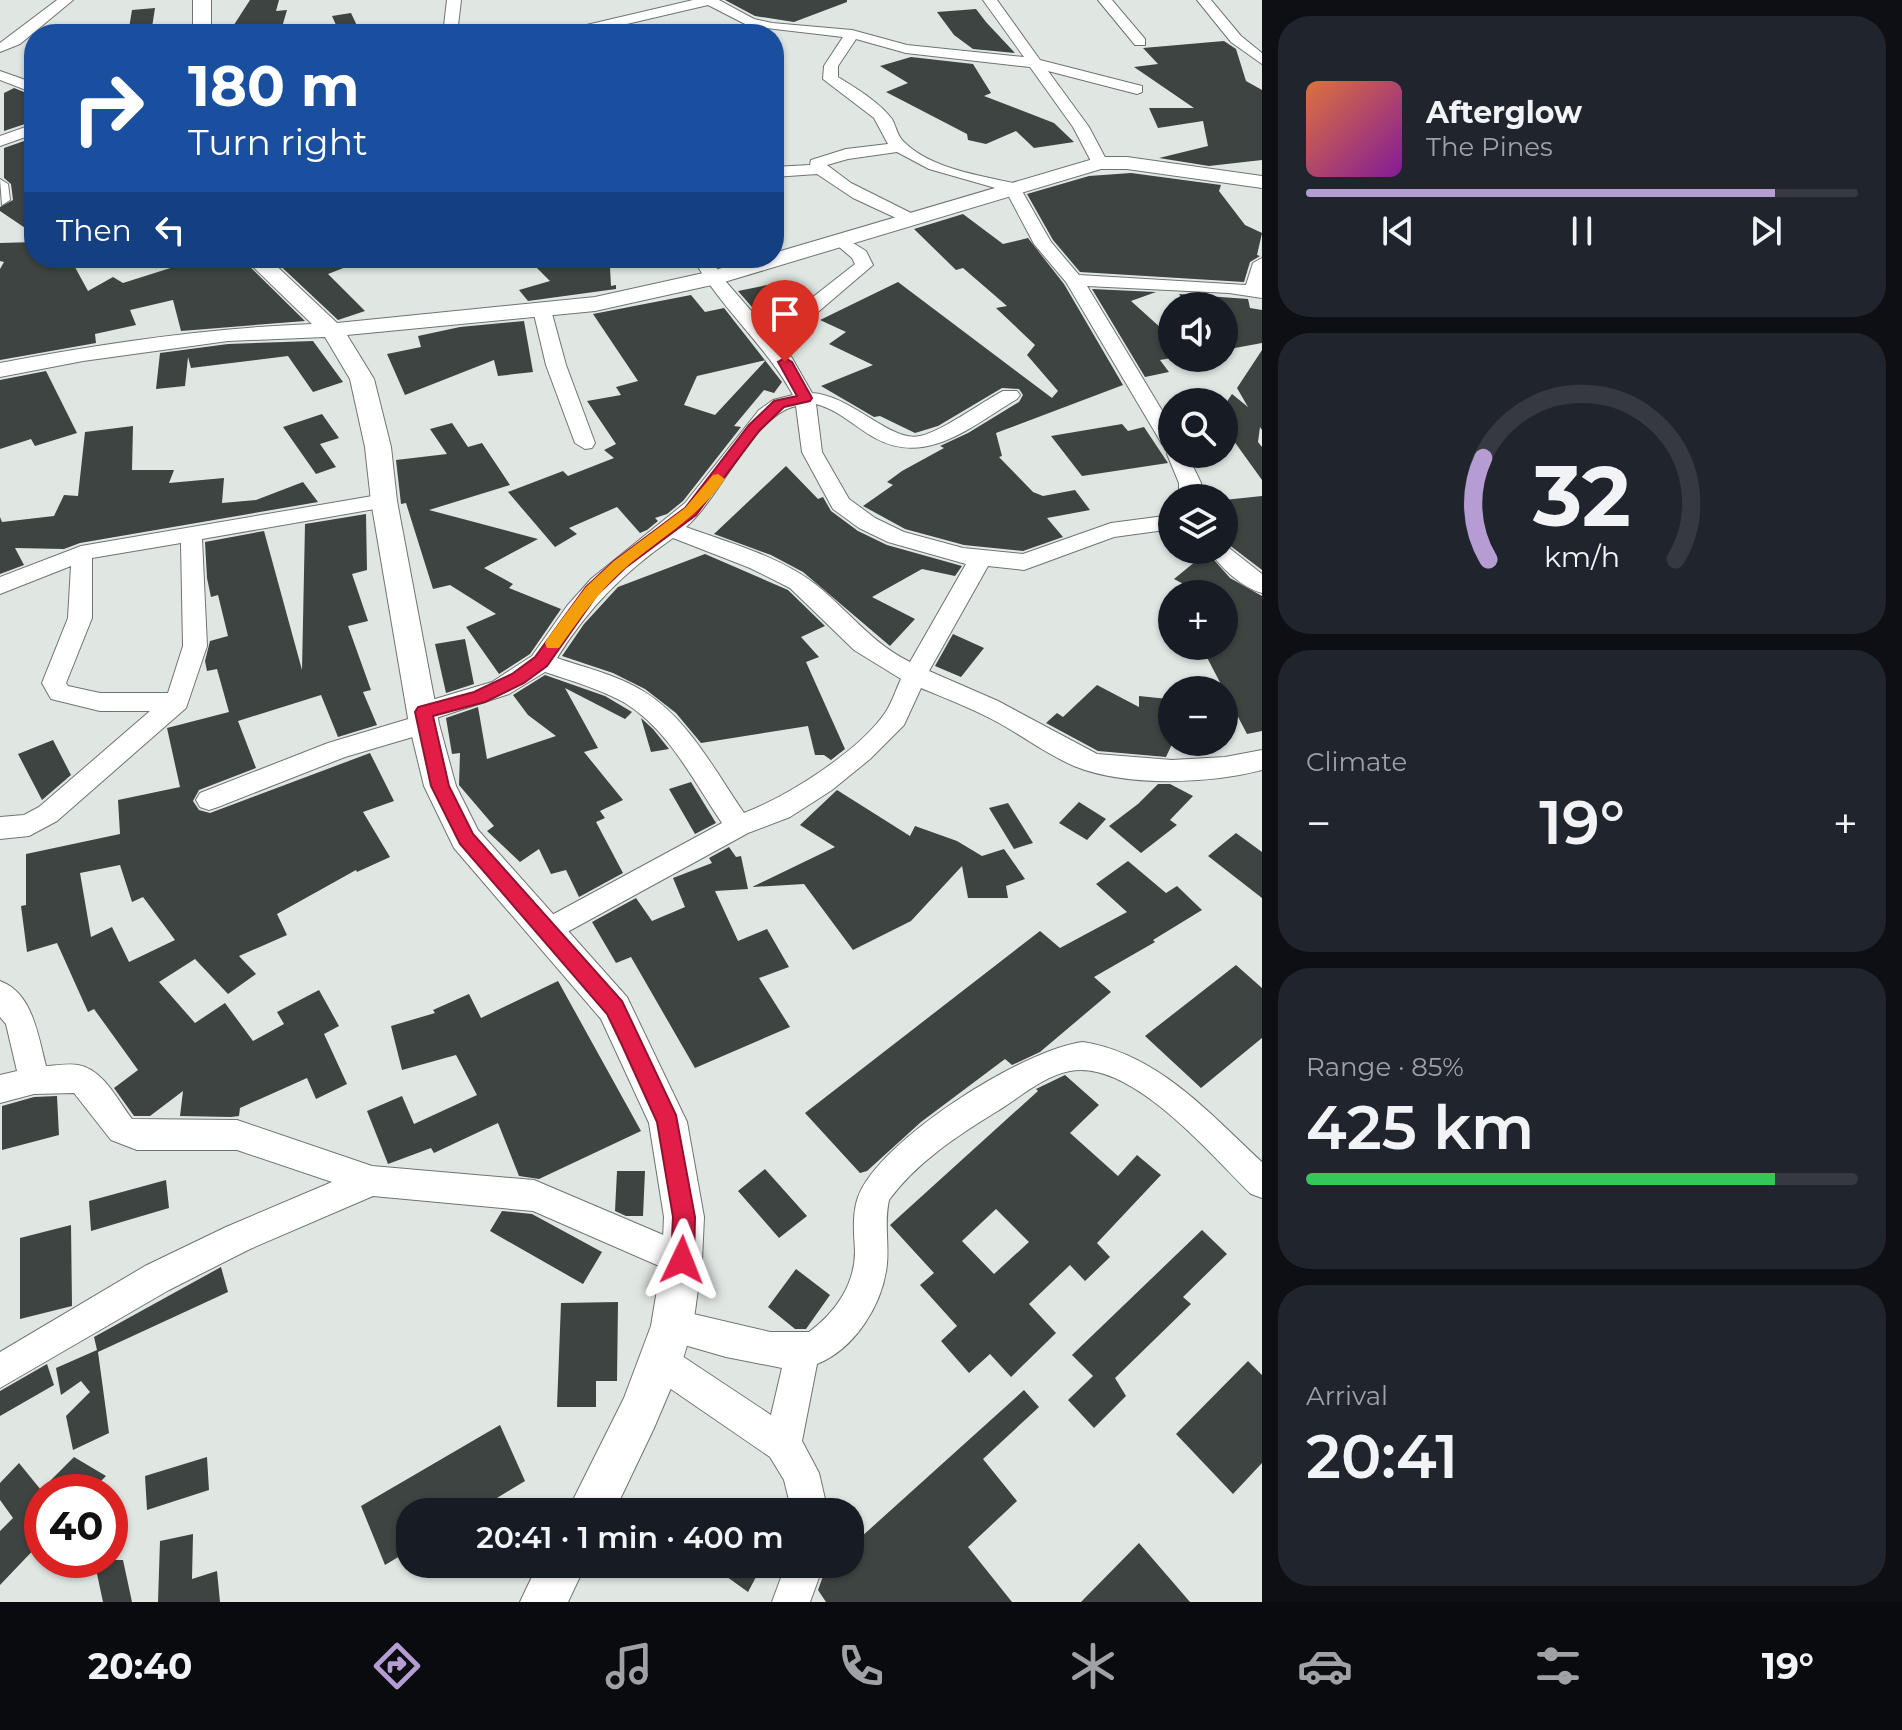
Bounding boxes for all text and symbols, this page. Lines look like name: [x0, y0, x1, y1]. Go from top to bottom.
text: 180 m: [188, 52, 360, 120]
icon: right: [56, 56, 160, 160]
text: Afterglow: [1426, 94, 1582, 131]
text: Turn right: [188, 120, 368, 164]
text: The Pines: [1426, 131, 1553, 163]
icon: left: [148, 208, 192, 252]
icon: previous: [1376, 209, 1420, 253]
icon: pause: [1560, 209, 1604, 253]
icon: next: [1744, 209, 1788, 253]
text: Then: [56, 212, 132, 249]
pin: [751, 280, 819, 362]
icon: arrive: [763, 292, 807, 336]
map controls: [1158, 292, 1238, 756]
button: sound: [1158, 292, 1238, 372]
button: search: [1158, 388, 1238, 468]
text: 32: [1532, 444, 1631, 546]
button: layers: [1158, 484, 1238, 564]
text: km/h: [1544, 539, 1620, 574]
button: +: [1158, 580, 1238, 660]
button: −: [1158, 676, 1238, 756]
text: Climate: [1306, 746, 1407, 778]
text: 19°: [1539, 786, 1625, 859]
text: −: [1306, 796, 1331, 850]
text: +: [1833, 796, 1858, 850]
text: Range · 85%: [1306, 1051, 1464, 1083]
text: 425 km: [1306, 1091, 1534, 1164]
position arrow: [640, 1218, 724, 1302]
text: Arrival: [1306, 1380, 1388, 1412]
text: 20:41: [1306, 1420, 1458, 1493]
speed limit sign: 40: [24, 1474, 128, 1578]
text: 20:41 · 1 min · 400 m: [476, 1519, 784, 1556]
icon: directions: [369, 1638, 425, 1694]
icon: music: [601, 1638, 657, 1694]
icon: phone: [833, 1638, 889, 1694]
icon: climate: [1065, 1638, 1121, 1694]
icon: car: [1297, 1638, 1353, 1694]
icon: filters: [1530, 1638, 1586, 1694]
text: 20:40: [88, 1644, 192, 1688]
text: 19°: [1762, 1644, 1814, 1688]

